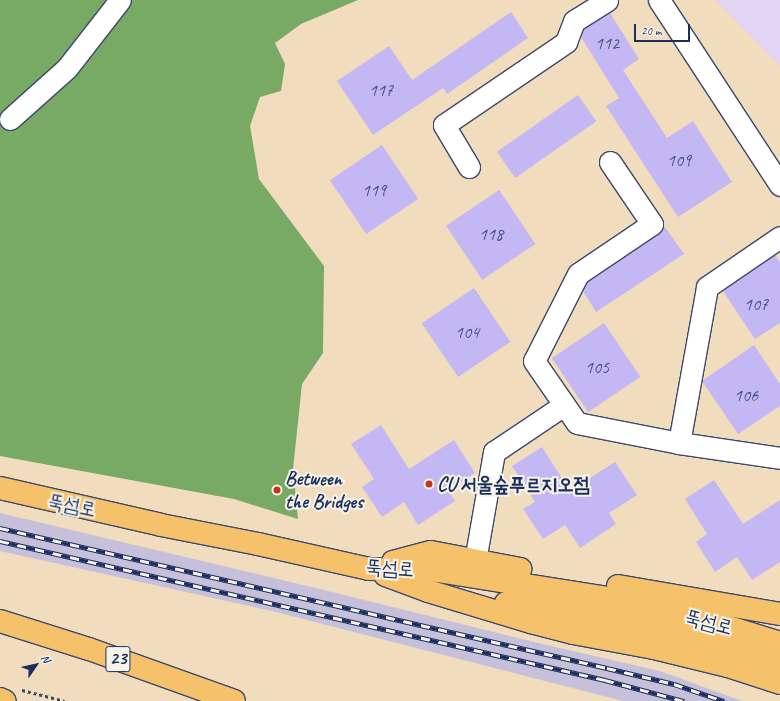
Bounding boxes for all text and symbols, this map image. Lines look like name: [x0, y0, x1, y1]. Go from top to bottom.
scale bar: [636, 16, 692, 42]
text: 20 m: [641, 23, 661, 39]
house number: 112: [595, 32, 619, 54]
house number: 117: [369, 79, 393, 101]
house number: 109: [667, 149, 691, 171]
house number: 119: [362, 179, 386, 201]
house number: 118: [479, 223, 503, 245]
house number: 107: [744, 293, 768, 315]
house number: 104: [455, 321, 479, 343]
house number: 105: [585, 356, 609, 378]
house number: 106: [734, 384, 758, 406]
place label: Between the Bridges: [285, 466, 363, 513]
place label: CU 서울숲푸르지오점: [437, 472, 590, 496]
marker: CU 서울숲푸르지오점: [424, 479, 434, 489]
marker: Between the Bridges: [272, 485, 282, 495]
street label: 뚝섬로: [46, 488, 98, 522]
street label: 뚝섬로: [365, 554, 415, 582]
street label: 뚝섬로: [683, 604, 735, 640]
road number: 23: [105, 642, 131, 676]
north arrow: [16, 645, 56, 685]
text: N: [38, 652, 54, 665]

